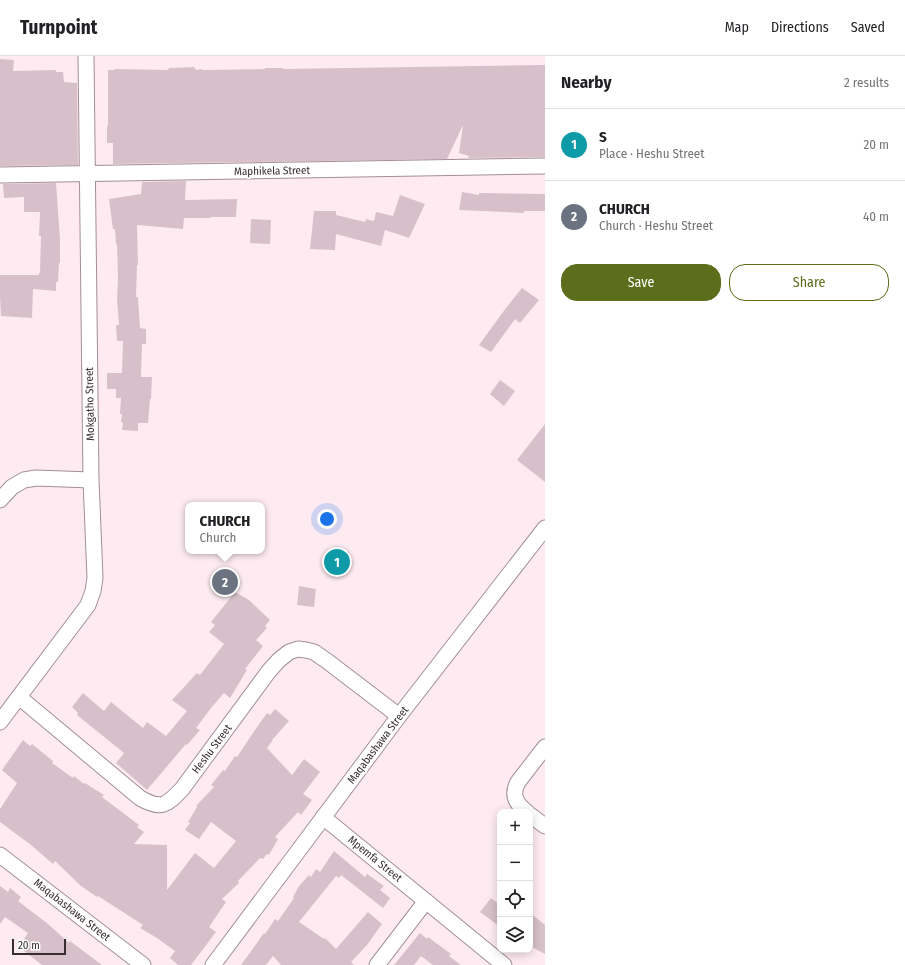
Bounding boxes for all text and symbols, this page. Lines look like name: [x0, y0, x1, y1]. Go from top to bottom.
text: Turnpoint: [20, 16, 97, 39]
text: Map: [725, 19, 749, 36]
text: Directions: [771, 19, 829, 36]
text: Saved: [851, 19, 885, 36]
text: Nearby: [561, 72, 612, 93]
text: 2 results: [844, 75, 889, 90]
text: S: [599, 128, 607, 146]
text: 1: [571, 137, 577, 152]
text: 20 m: [863, 137, 889, 152]
text: Place · Heshu Street: [599, 146, 705, 161]
street label: Maphikela Street: [234, 164, 310, 178]
text: CHURCH: [599, 200, 650, 218]
text: 2: [571, 209, 577, 224]
text: 40 m: [863, 209, 889, 224]
text: Church · Heshu Street: [599, 218, 713, 233]
button: Save: [561, 264, 721, 301]
button: Share: [729, 264, 889, 301]
street label: Mokgatho Street: [83, 367, 97, 441]
popup: [185, 502, 265, 554]
your location: [317, 509, 337, 529]
text: CHURCH: [200, 512, 250, 530]
text: Church: [200, 530, 236, 545]
pin: 1: [324, 547, 350, 577]
pin: 2: [212, 567, 238, 597]
street label: Maqabashawa Street: [345, 703, 412, 786]
street label: Heshu Street: [189, 722, 235, 776]
map controls: [497, 809, 533, 953]
button: +: [497, 809, 533, 845]
street label: Mpemfa Street: [345, 833, 405, 885]
button: −: [497, 845, 533, 881]
street label: Maqabashawa Street: [31, 876, 113, 944]
button: locate: [497, 881, 533, 917]
button: layers: [497, 917, 533, 953]
scale bar: [12, 937, 66, 956]
text: 20 m: [18, 939, 40, 952]

